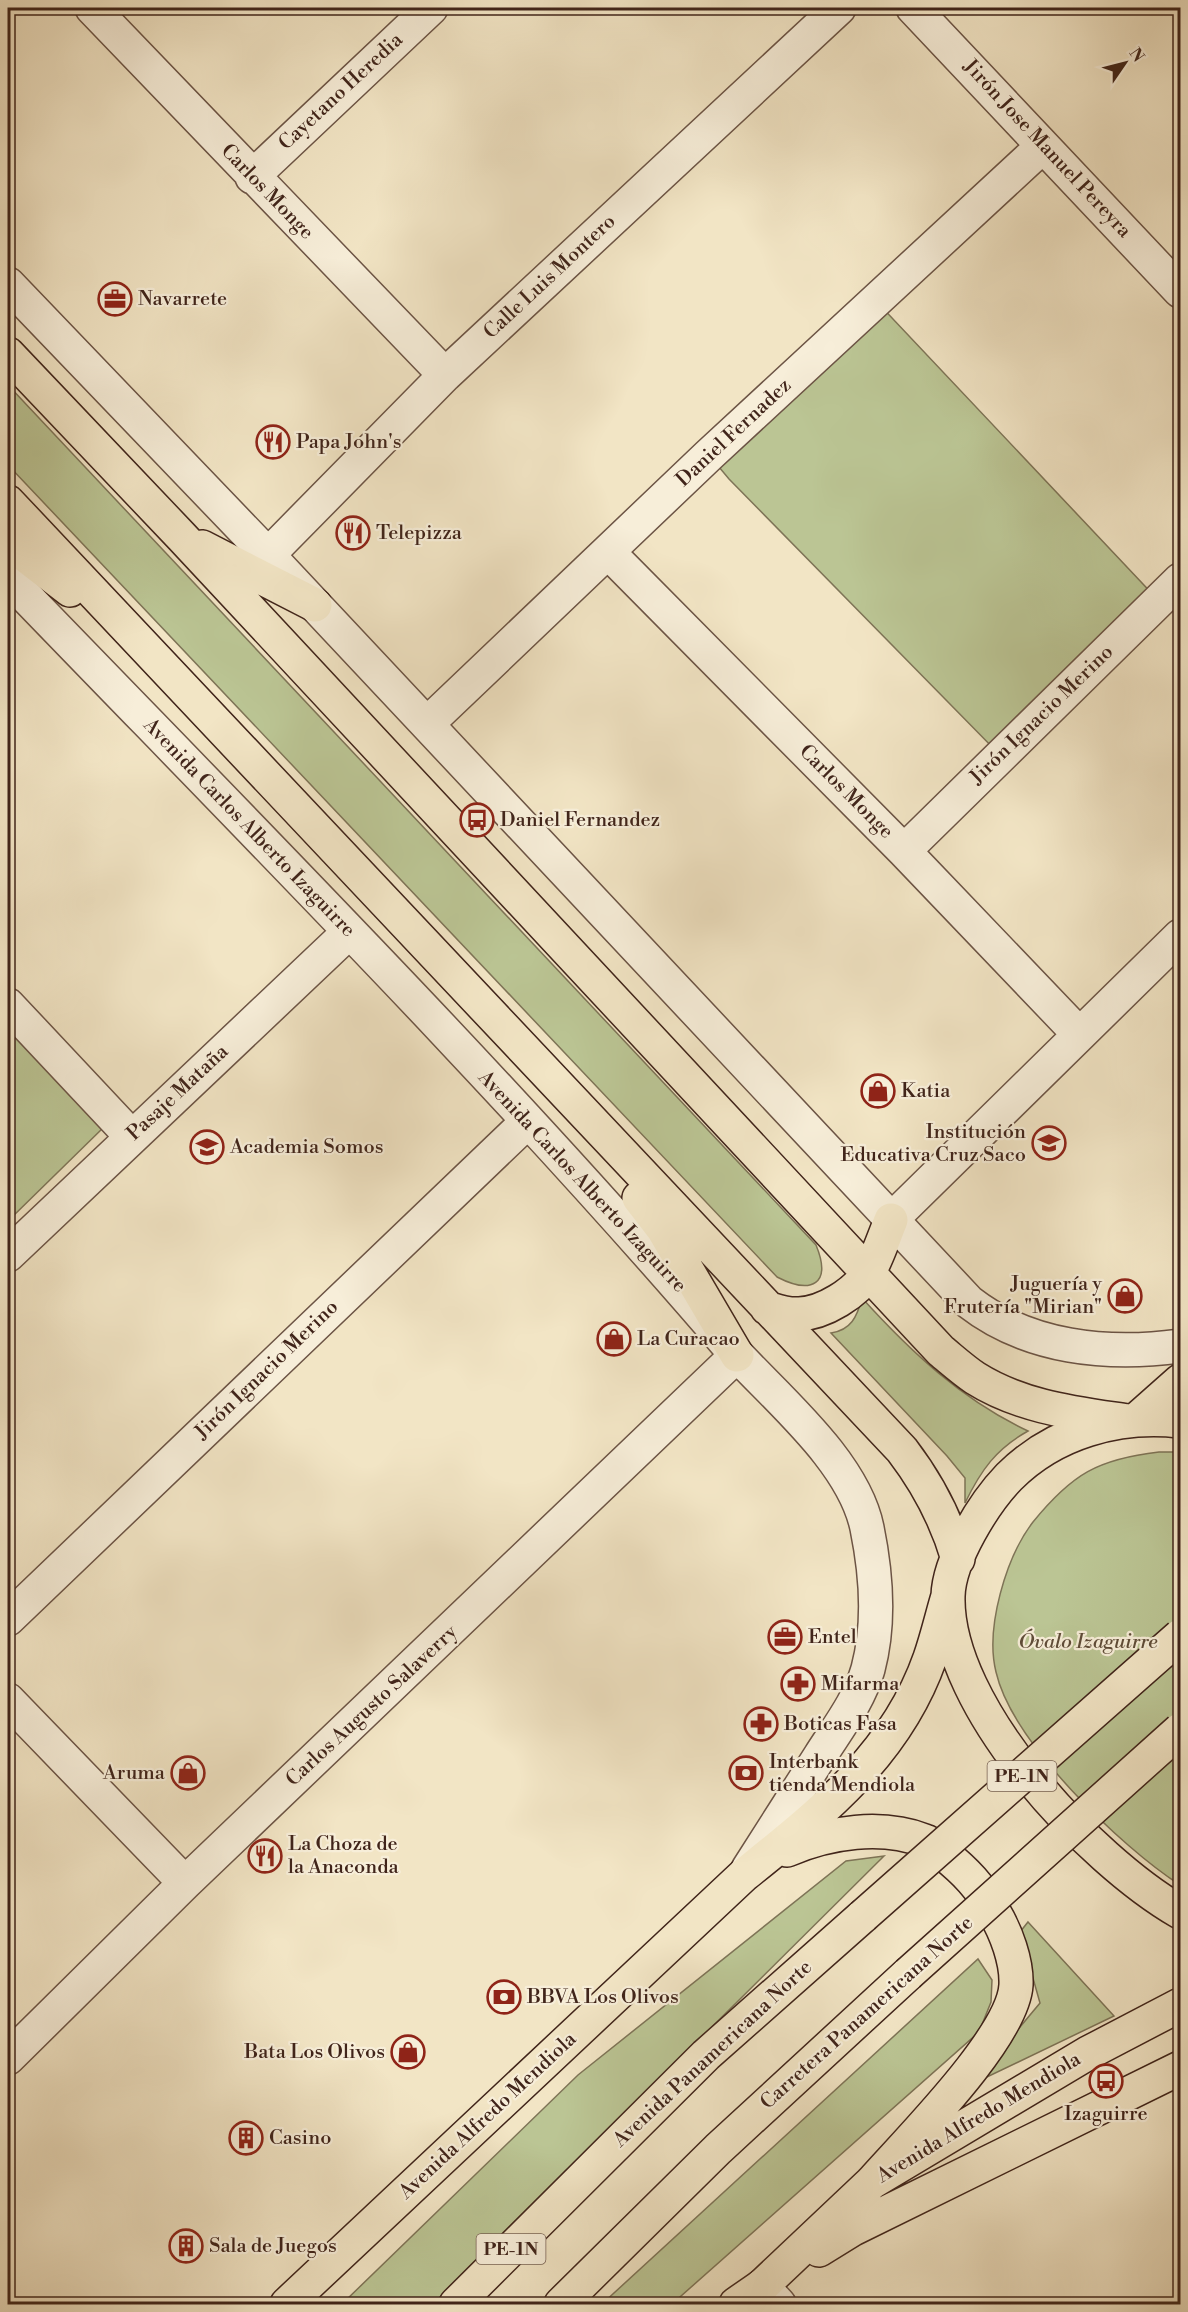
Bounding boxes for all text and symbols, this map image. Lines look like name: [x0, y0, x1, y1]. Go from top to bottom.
street label: Cayetano Heredia: [274, 27, 409, 156]
north arrow: [1095, 33, 1155, 93]
text: N: [1125, 44, 1148, 66]
street label: Jirón Jose Manuel Pereyra: [957, 54, 1137, 244]
street label: Carlos Monge: [215, 139, 319, 245]
street label: Calle Luis Montero: [479, 209, 621, 345]
office icon: Navarrete: [97, 281, 133, 317]
place label: Navarrete: [138, 287, 227, 312]
street label: Daniel Fernadez: [671, 373, 797, 493]
restaurant icon: Papa John's: [255, 424, 291, 460]
place label: Papa John's: [296, 430, 401, 455]
restaurant icon: Telepizza: [335, 515, 371, 551]
place label: Telepizza: [376, 521, 463, 546]
street label: Jirón Ignacio Merino: [964, 640, 1119, 791]
street label: Avenida Carlos Alberto Izaguirre: [137, 713, 360, 943]
street label: Carlos Monge: [794, 740, 898, 844]
bus stop icon: Daniel Fernandez: [459, 802, 495, 838]
place label: Daniel Fernandez: [500, 808, 660, 833]
street label: Pasaje Mataña: [122, 1039, 235, 1146]
street label: Avenida Carlos Alberto Izaguirre: [472, 1065, 692, 1298]
shop icon: Katia: [860, 1073, 896, 1109]
place label: Katia: [901, 1079, 951, 1104]
place label: Institución Educativa Cruz Saco: [840, 1120, 1026, 1168]
school or university icon: Institución Educativa Cruz Saco: [1031, 1125, 1067, 1161]
school or university icon: Academia Somos: [189, 1129, 225, 1165]
place label: Academia Somos: [229, 1135, 383, 1160]
place label: Juguería y Frutería "Mirian": [944, 1272, 1102, 1320]
shop icon: Juguería y Frutería "Mirian": [1107, 1278, 1143, 1314]
street label: Jirón Ignacio Merino: [189, 1295, 344, 1446]
shop icon: La Curacao: [596, 1321, 632, 1357]
place label: La Curacao: [637, 1327, 740, 1352]
office icon: Entel: [767, 1619, 803, 1655]
street label: Carlos Augusto Salaverry: [281, 1620, 463, 1792]
place label: Entel: [808, 1625, 857, 1650]
park label: Óvalo Izaguirre: [1018, 1628, 1158, 1655]
pharmacy icon: Mifarma: [780, 1666, 816, 1702]
place label: Mifarma: [821, 1672, 900, 1697]
pharmacy icon: Boticas Fasa: [743, 1706, 779, 1742]
place label: Boticas Fasa: [783, 1712, 898, 1737]
place label: Interbank tienda Mendiola: [769, 1750, 916, 1798]
shop icon: Aruma: [170, 1755, 206, 1791]
bank icon: Interbank tienda Mendiola: [728, 1755, 764, 1791]
place label: Aruma: [102, 1761, 166, 1786]
road number: PE-1N: [988, 1761, 1056, 1791]
place label: La Choza de la Anaconda: [288, 1832, 400, 1880]
restaurant icon: La Choza de la Anaconda: [247, 1838, 283, 1874]
street label: Carretera Panamericana Norte: [755, 1911, 979, 2115]
street label: Avenida Panamericana Norte: [608, 1955, 818, 2154]
bank icon: BBVA Los Olivos: [486, 1979, 522, 2015]
place label: BBVA Los Olivos: [526, 1985, 679, 2010]
street label: Avenida Alfredo Mendiola: [393, 2027, 583, 2206]
shop icon: Bata Los Olivos: [390, 2034, 426, 2070]
place label: Bata Los Olivos: [243, 2040, 385, 2065]
street label: Avenida Alfredo Mendiola: [872, 2047, 1086, 2189]
bus stop icon: Izaguirre: [1088, 2063, 1124, 2099]
place label: Izaguirre: [1064, 2102, 1148, 2127]
building icon: Casino: [228, 2120, 264, 2156]
place label: Casino: [269, 2126, 331, 2151]
building icon: Sala de Juegos: [168, 2228, 204, 2264]
place label: Sala de Juegos: [209, 2234, 337, 2259]
road number: PE-1N: [476, 2234, 546, 2264]

